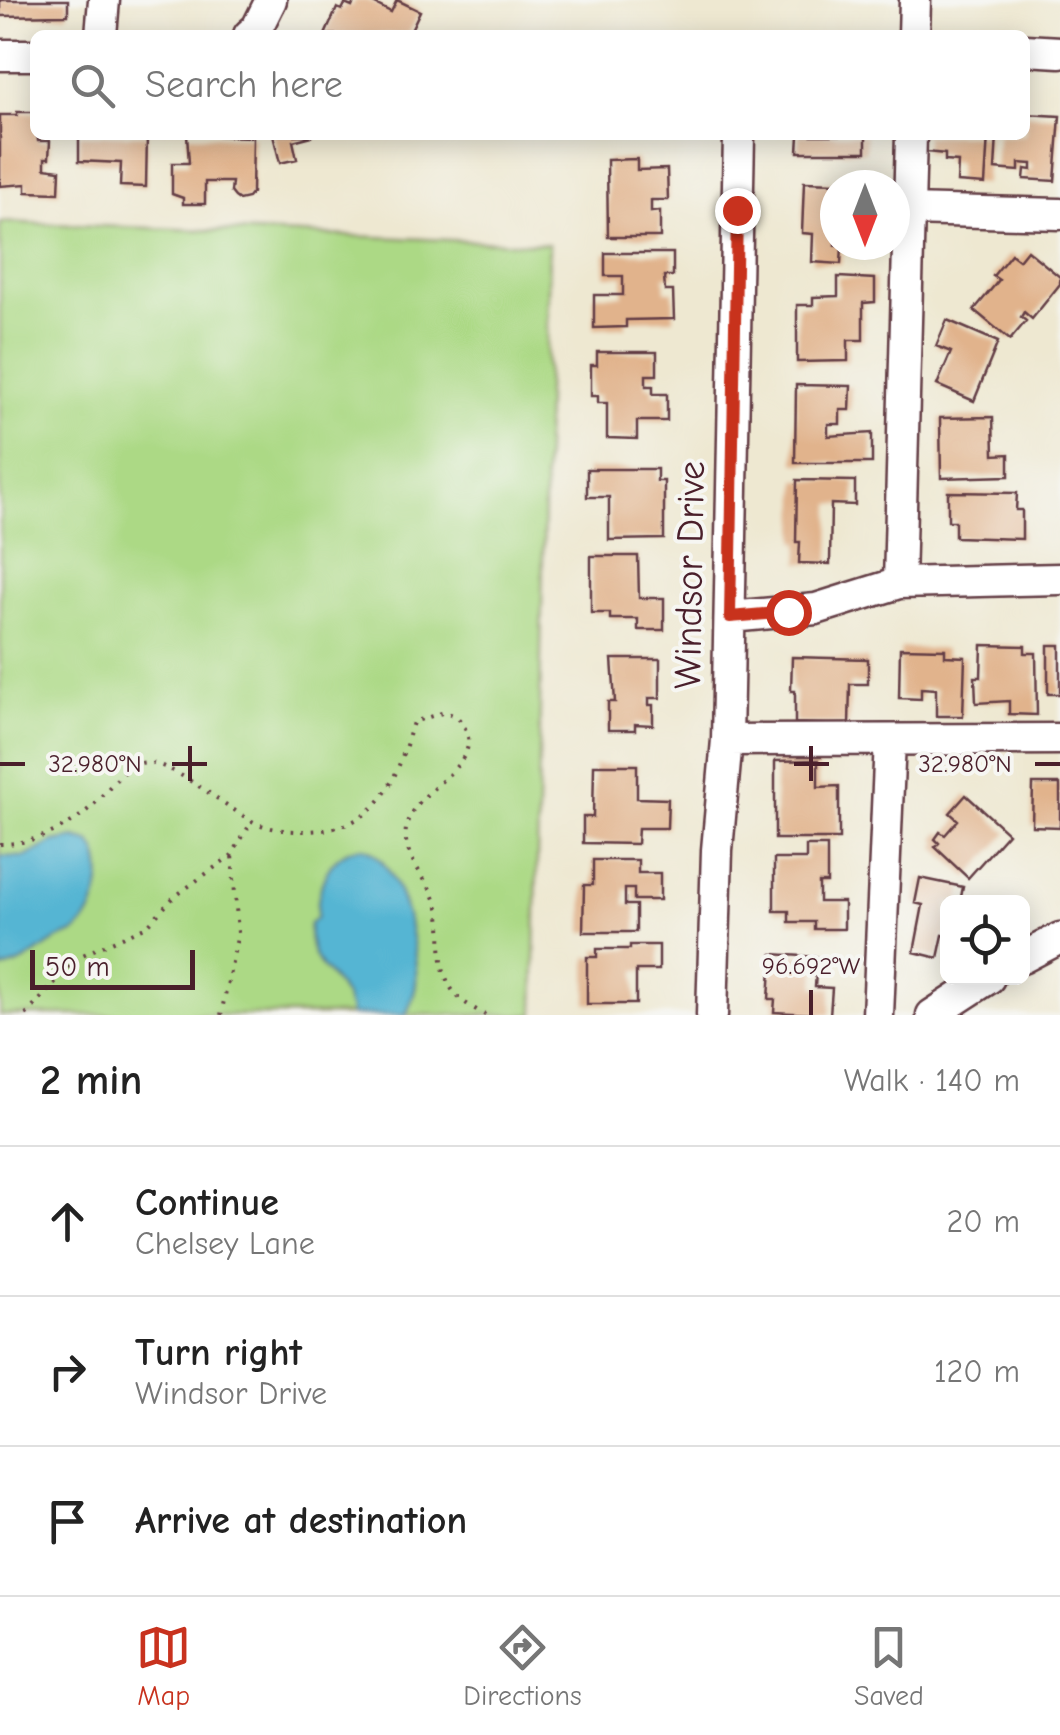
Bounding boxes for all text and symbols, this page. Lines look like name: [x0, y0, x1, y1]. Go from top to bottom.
search box: [30, 30, 1030, 140]
icon: search: [65, 58, 120, 113]
text: Search here: [145, 63, 343, 107]
north arrow: [820, 170, 910, 260]
route end: [715, 188, 761, 234]
street label: Windsor Drive: [666, 461, 714, 689]
route start: [766, 590, 812, 636]
text: 32.980°N: [48, 749, 142, 778]
text: 32.980°N: [918, 749, 1012, 778]
map controls: [940, 895, 1030, 985]
button: locate: [940, 895, 1030, 985]
scale bar: [30, 945, 195, 990]
text: 50 m: [45, 951, 110, 983]
text: 96.692°W: [762, 951, 861, 980]
text: 2 min: [40, 1056, 142, 1105]
text: Walk · 140 m: [844, 1062, 1020, 1099]
text: Continue: [135, 1181, 279, 1225]
icon: ahead: [40, 1194, 95, 1249]
text: 20 m: [947, 1203, 1020, 1240]
text: Chelsey Lane: [135, 1225, 315, 1262]
text: Turn right: [135, 1331, 302, 1375]
icon: right: [40, 1344, 95, 1399]
text: 120 m: [934, 1353, 1020, 1390]
text: Windsor Drive: [135, 1375, 327, 1412]
icon: arrive: [40, 1494, 95, 1549]
text: Arrive at destination: [135, 1499, 467, 1543]
tab: Map: [136, 1620, 191, 1712]
tab: Directions: [463, 1620, 582, 1712]
tab: Saved: [854, 1620, 924, 1712]

